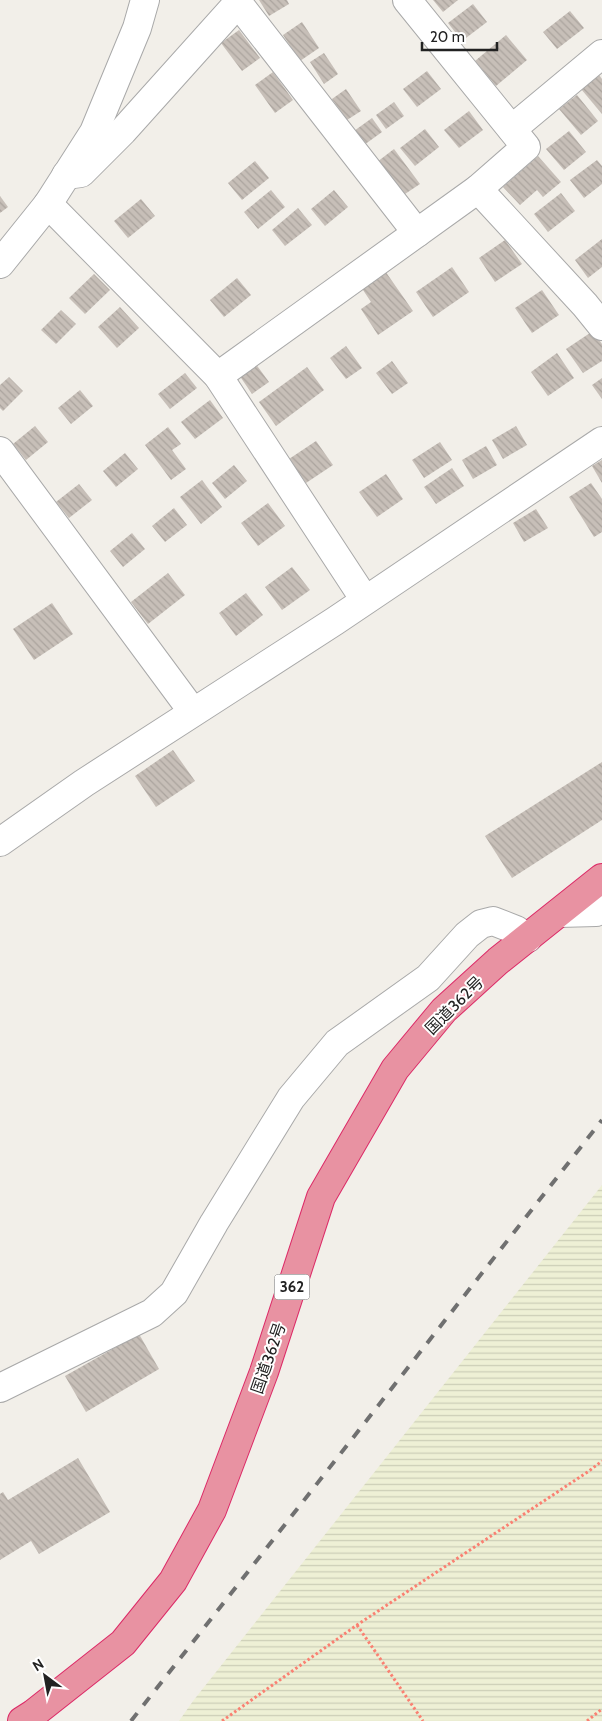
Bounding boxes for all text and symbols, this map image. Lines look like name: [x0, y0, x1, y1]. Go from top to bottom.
scale bar: [422, 20, 497, 52]
text: 20 m: [430, 28, 465, 46]
street label: 国道362号: [421, 972, 487, 1038]
road number: 362: [274, 1274, 310, 1300]
street label: 国道362号: [247, 1320, 290, 1396]
north arrow: [20, 1651, 70, 1701]
text: N: [29, 1655, 47, 1675]

